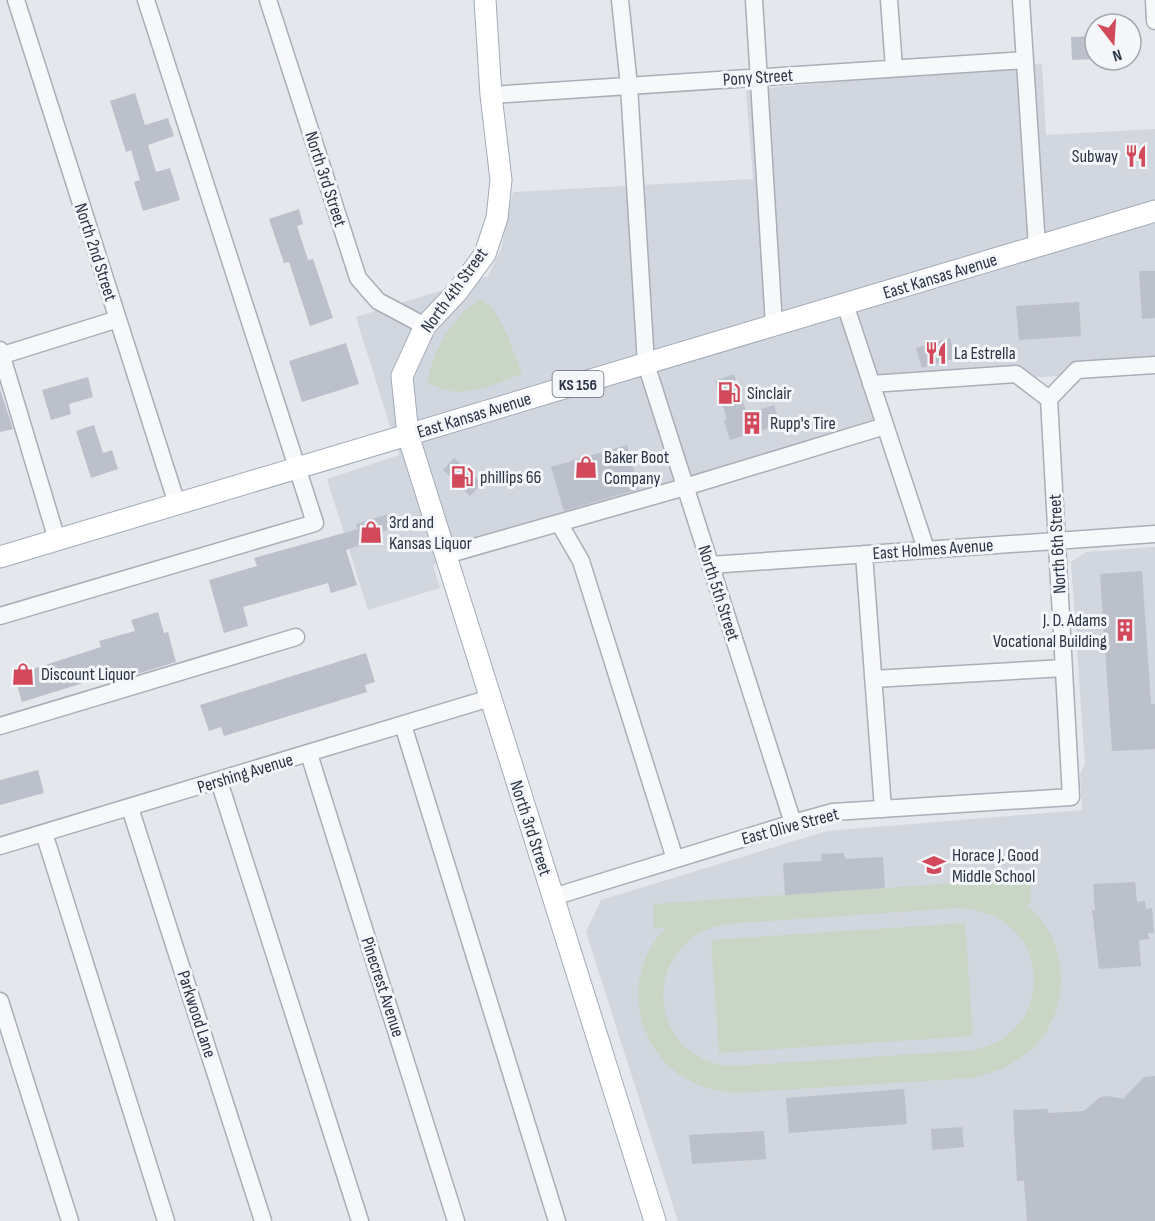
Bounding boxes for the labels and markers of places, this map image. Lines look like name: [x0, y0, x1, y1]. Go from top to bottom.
restaurant icon: Subway: [1123, 143, 1149, 169]
place label: Subway: [1072, 146, 1118, 167]
restaurant icon: La Estrella: [923, 340, 949, 366]
place label: La Estrella: [954, 343, 1016, 364]
fuel station icon: Sinclair: [716, 380, 742, 406]
place label: Sinclair: [747, 383, 792, 404]
building icon: Rupp's Tire: [739, 410, 765, 436]
place label: Rupp's Tire: [770, 413, 836, 434]
place label: Baker Boot Company: [604, 447, 670, 489]
shop icon: Baker Boot Company: [573, 454, 599, 480]
fuel station icon: phillips 66: [449, 464, 475, 490]
place label: phillips 66: [480, 467, 542, 488]
place label: 3rd and Kansas Liquor: [389, 512, 472, 554]
shop icon: 3rd and Kansas Liquor: [358, 519, 384, 545]
place label: J. D. Adams Vocational Building: [993, 610, 1107, 652]
building icon: J. D. Adams Vocational Building: [1112, 617, 1138, 643]
shop icon: Discount Liquor: [10, 661, 36, 687]
place label: Discount Liquor: [41, 664, 136, 685]
place label: Horace J. Good Middle School: [952, 845, 1039, 887]
school or university icon: Horace J. Good Middle School: [921, 852, 947, 878]

